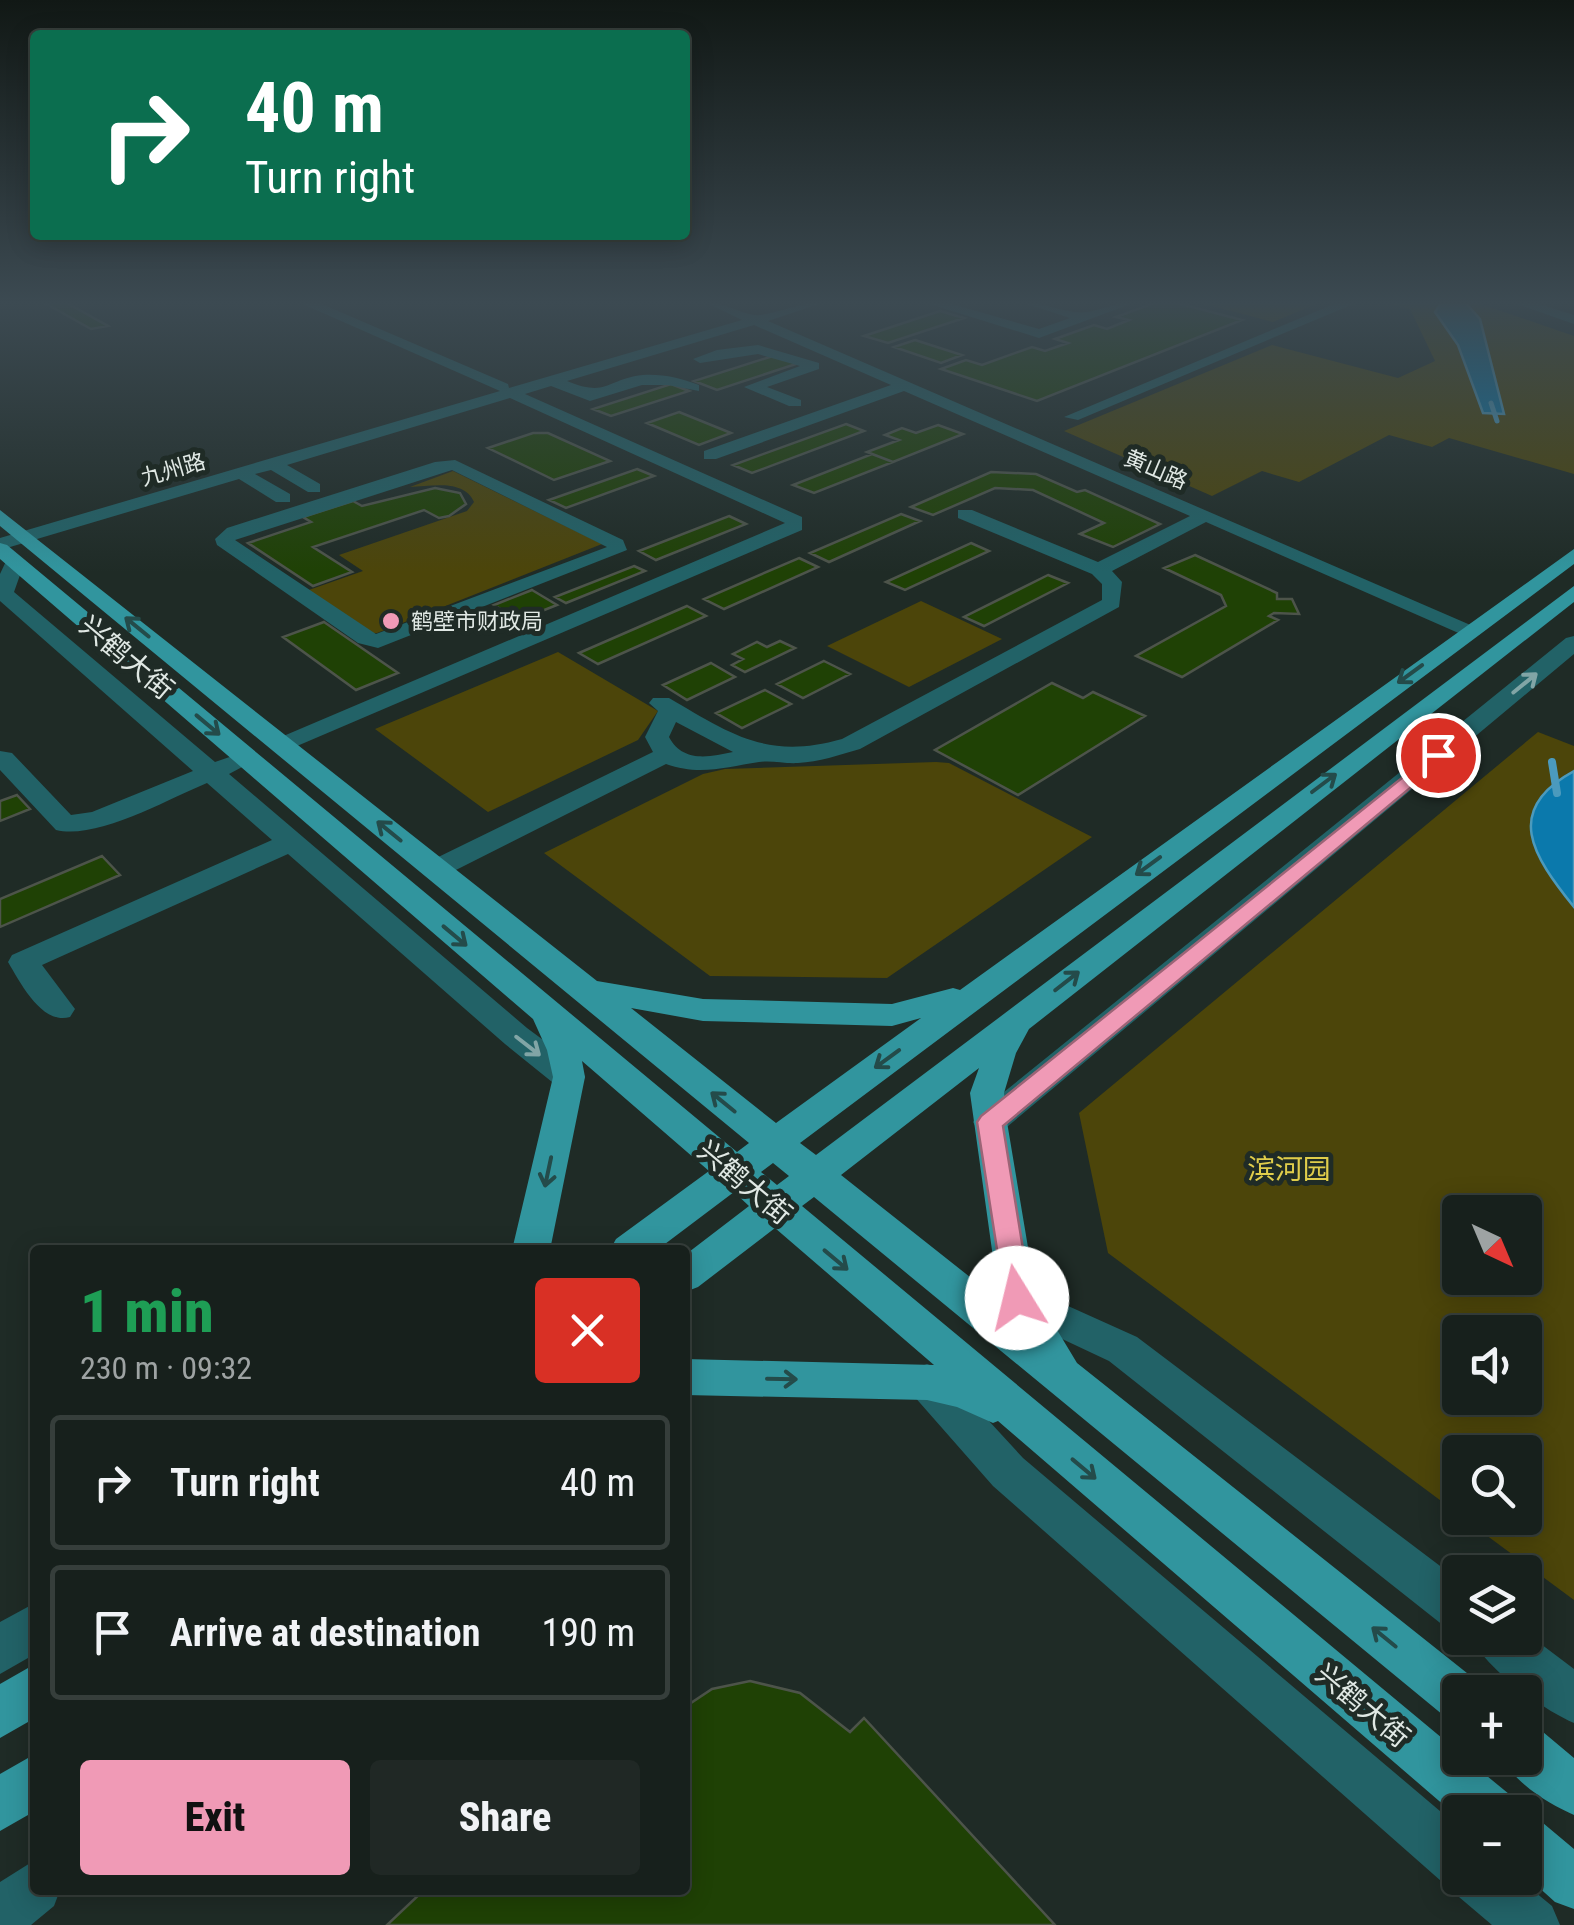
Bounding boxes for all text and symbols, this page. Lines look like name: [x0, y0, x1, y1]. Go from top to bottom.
text: 40 m: [245, 67, 384, 149]
icon: right: [80, 70, 210, 200]
text: Turn right: [245, 151, 415, 204]
street label: 黄山路: [1121, 445, 1191, 494]
street label: 九州路: [138, 448, 208, 491]
street label: 兴鹤大街: [73, 609, 180, 706]
place label: 鹤壁市财政局: [411, 609, 543, 634]
marker: 鹤壁市财政局: [380, 610, 402, 632]
one-way arrow: [124, 616, 150, 638]
one-way arrow: [1397, 664, 1424, 685]
one-way arrow: [1512, 672, 1538, 694]
pin: [1396, 713, 1481, 798]
one-way arrow: [194, 714, 220, 736]
icon: arrive: [1411, 728, 1466, 783]
one-way arrow: [1310, 772, 1337, 793]
one-way arrow: [377, 820, 403, 842]
one-way arrow: [1135, 856, 1162, 877]
one-way arrow: [442, 924, 468, 946]
one-way arrow: [1053, 971, 1079, 993]
one-way arrow: [514, 1035, 541, 1056]
one-way arrow: [873, 1049, 901, 1070]
one-way arrow: [710, 1092, 737, 1113]
street label: 兴鹤大街: [691, 1134, 798, 1231]
park label: 滨河园: [1247, 1153, 1331, 1186]
one-way arrow: [538, 1155, 556, 1187]
north arrow: [1442, 1195, 1542, 1295]
map controls: [1442, 1195, 1542, 1895]
position arrow: [965, 1246, 1069, 1350]
one-way arrow: [823, 1248, 848, 1271]
text: 1 min: [80, 1276, 214, 1347]
button: close: [535, 1278, 640, 1383]
button: sound: [1442, 1315, 1542, 1415]
text: 230 m · 09:32: [80, 1349, 252, 1387]
one-way arrow: [766, 1370, 798, 1388]
button: search: [1442, 1435, 1542, 1535]
icon: right: [85, 1455, 140, 1510]
one-way arrow: [1071, 1458, 1097, 1480]
text: Turn right: [170, 1461, 320, 1505]
text: 40 m: [560, 1461, 635, 1505]
button: layers: [1442, 1555, 1542, 1655]
icon: arrive: [85, 1605, 140, 1660]
text: Arrive at destination: [170, 1611, 480, 1655]
text: 190 m: [541, 1611, 635, 1655]
one-way arrow: [1372, 1626, 1398, 1648]
street label: 兴鹤大街: [1309, 1657, 1416, 1754]
button: +: [1442, 1675, 1542, 1775]
button: Exit: [80, 1760, 350, 1875]
button: Share: [370, 1760, 640, 1875]
button: −: [1442, 1795, 1542, 1895]

